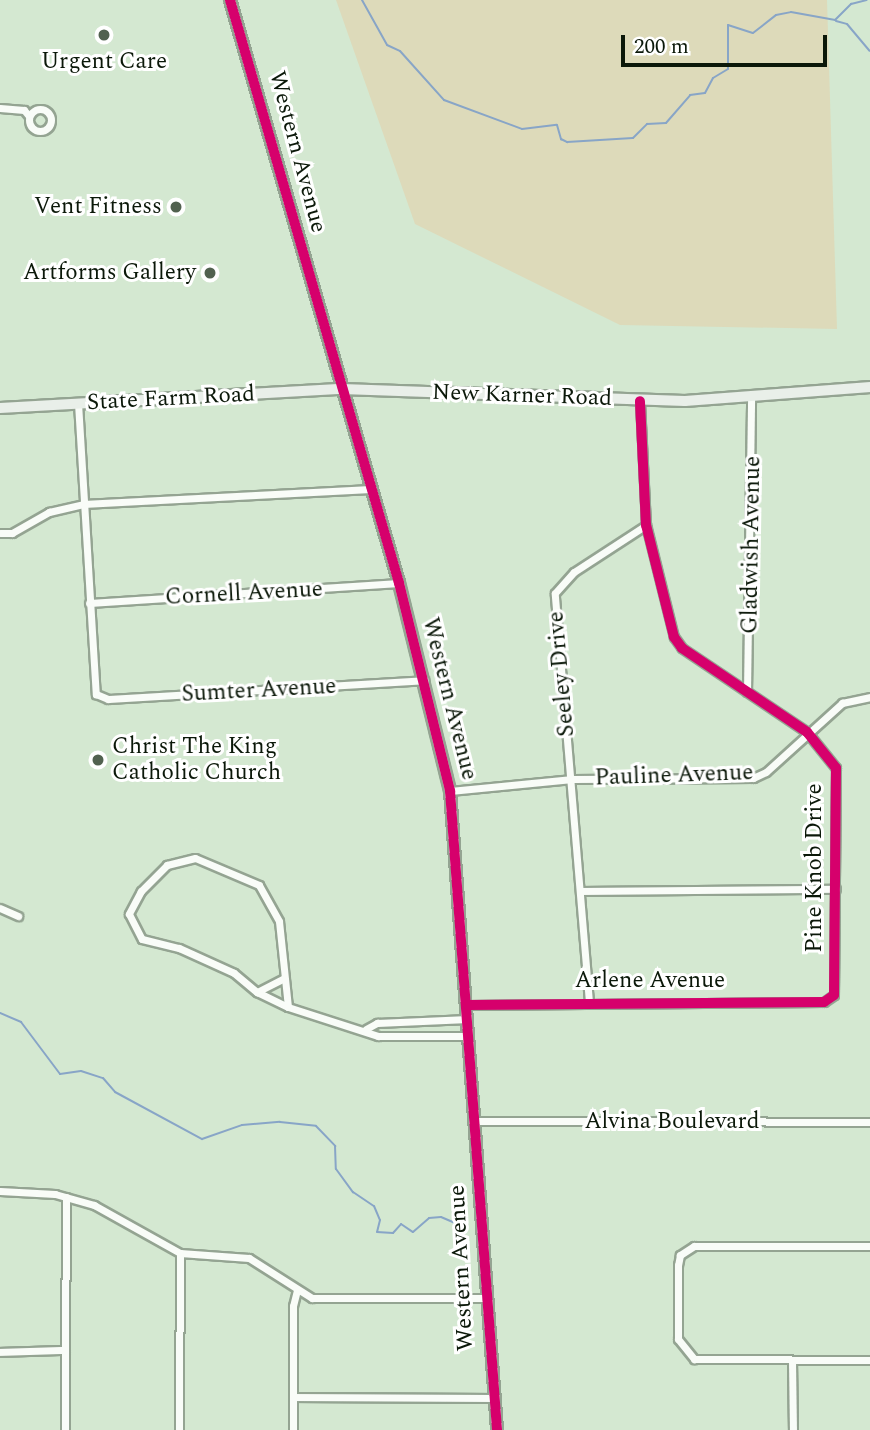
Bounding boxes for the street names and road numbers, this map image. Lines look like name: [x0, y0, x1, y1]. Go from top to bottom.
street label: Western Avenue: [262, 68, 332, 236]
street label: New Karner Road: [431, 379, 613, 413]
street label: State Farm Road: [86, 381, 256, 417]
street label: Gladwish Avenue: [737, 456, 767, 634]
street label: Cornell Avenue: [164, 576, 324, 612]
street label: Seeley Drive: [543, 610, 581, 738]
street label: Western Avenue: [415, 615, 483, 783]
street label: Sumter Avenue: [181, 673, 337, 709]
street label: Pauline Avenue: [594, 759, 754, 793]
street label: Pine Knob Drive: [801, 783, 829, 953]
street label: Arlene Avenue: [575, 967, 725, 995]
street label: Alvina Boulevard: [584, 1108, 760, 1136]
street label: Western Avenue: [444, 1184, 480, 1352]

